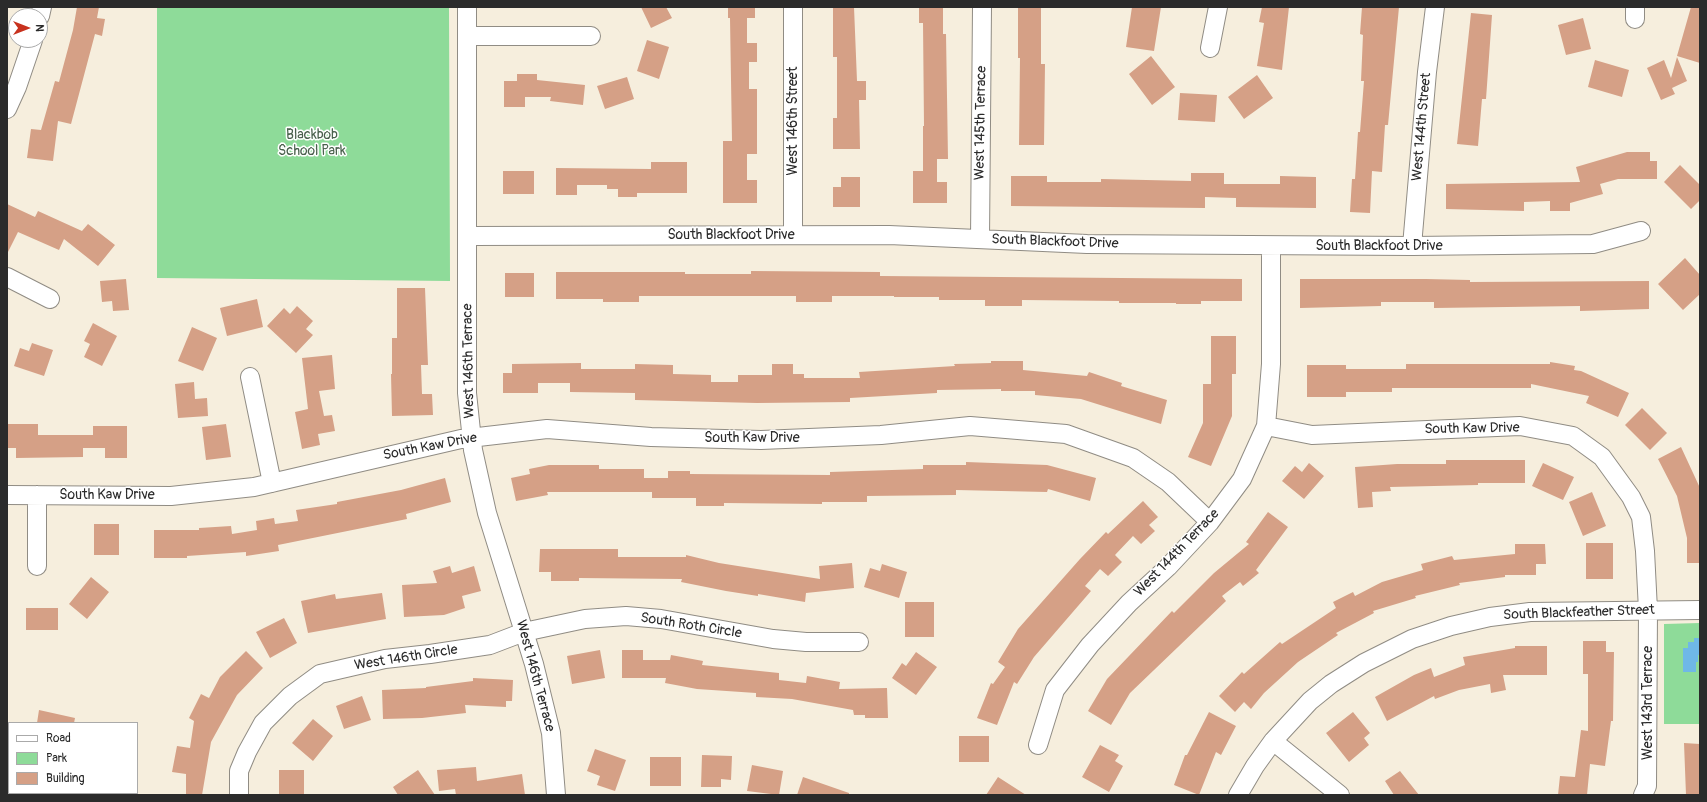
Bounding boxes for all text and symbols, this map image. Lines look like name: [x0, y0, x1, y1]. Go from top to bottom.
north arrow: [8, 8, 48, 48]
text: N: [33, 24, 46, 32]
street label: West 145th Terrace: [972, 66, 990, 180]
street label: West 146th Street: [785, 67, 801, 175]
street label: West 144th Street: [1409, 72, 1435, 182]
park label: Blackbob School Park: [278, 127, 346, 160]
street label: South Blackfoot Drive: [667, 227, 795, 243]
street label: South Blackfoot Drive: [991, 231, 1119, 253]
street label: South Blackfoot Drive: [1315, 238, 1443, 254]
street label: West 146th Terrace: [460, 303, 478, 419]
street label: South Kaw Drive: [1424, 420, 1520, 438]
street label: South Kaw Drive: [382, 430, 478, 464]
street label: South Kaw Drive: [704, 430, 800, 446]
street label: South Kaw Drive: [59, 487, 155, 503]
street label: West 144th Terrace: [1131, 506, 1223, 600]
street label: South Blackfeather Street: [1503, 602, 1655, 624]
street label: South Roth Circle: [639, 610, 743, 642]
street label: West 146th Terrace: [512, 618, 558, 734]
street label: West 146th Circle: [353, 642, 459, 674]
street label: West 143rd Terrace: [1640, 646, 1656, 760]
legend: [8, 722, 138, 794]
text: Road: [46, 731, 71, 746]
text: Park: [46, 751, 67, 766]
text: Building: [46, 771, 85, 786]

